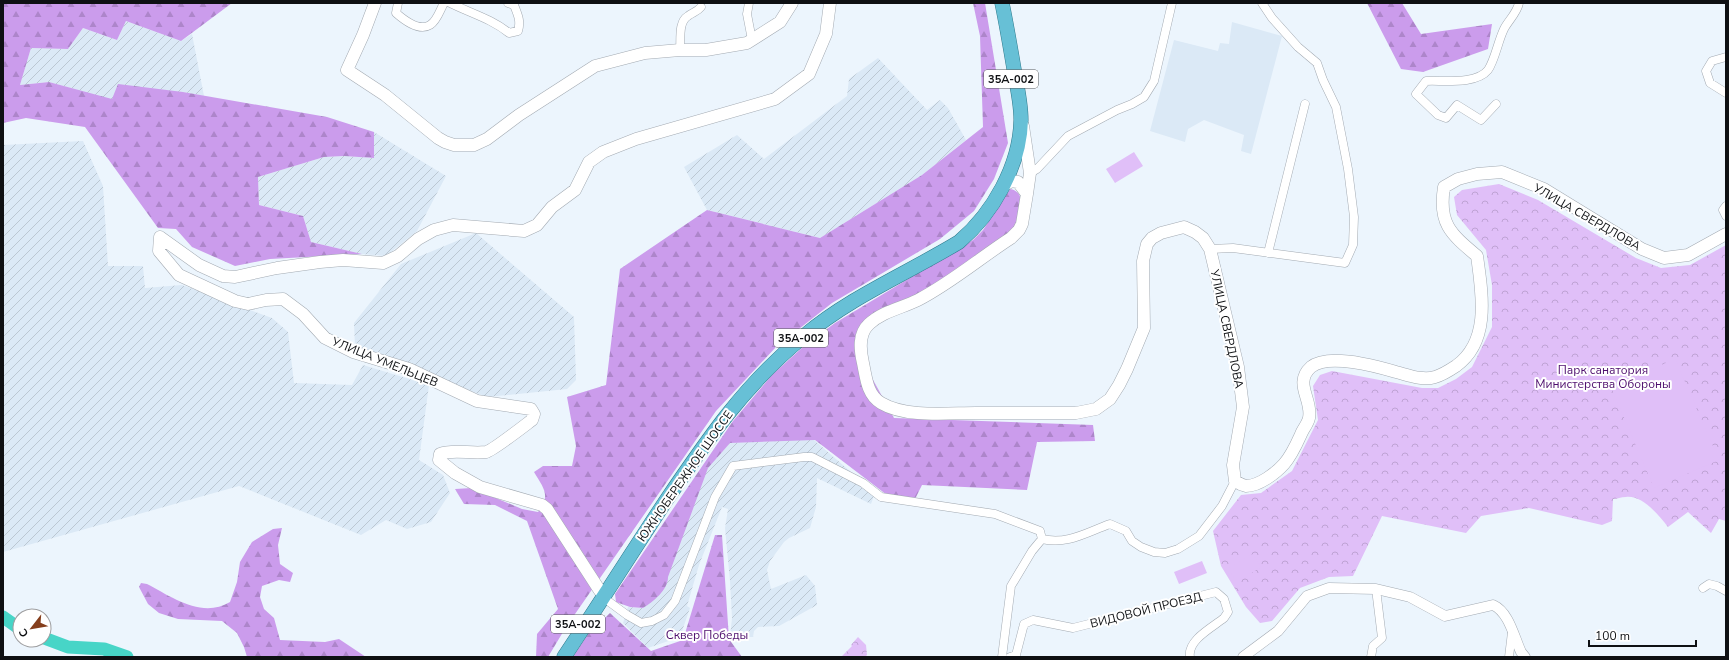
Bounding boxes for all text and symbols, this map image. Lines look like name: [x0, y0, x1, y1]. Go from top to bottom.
road number: 35А-002: [984, 70, 1038, 88]
street label: УЛИЦА СВЕРДЛОВА: [1530, 179, 1644, 254]
street label: УЛИЦА СВЕРДЛОВА: [1206, 267, 1247, 390]
road number: 35А-002: [774, 329, 828, 347]
street label: УЛИЦА УМЕЛЬЦЕВ: [329, 333, 440, 391]
park label: Парк санатория Министерства Обороны: [1535, 362, 1671, 392]
street label: ЮЖНОБЕРЕЖНОЕ ШОССЕ: [634, 407, 736, 545]
street label: ВИДОВОЙ ПРОЕЗД: [1088, 588, 1204, 632]
north arrow: [12, 608, 52, 648]
road number: 35А-002: [551, 615, 605, 633]
scale bar: [1589, 622, 1696, 648]
text: С: [15, 625, 32, 640]
park label: Сквер Победы: [666, 627, 748, 643]
text: 100 m: [1595, 628, 1630, 644]

